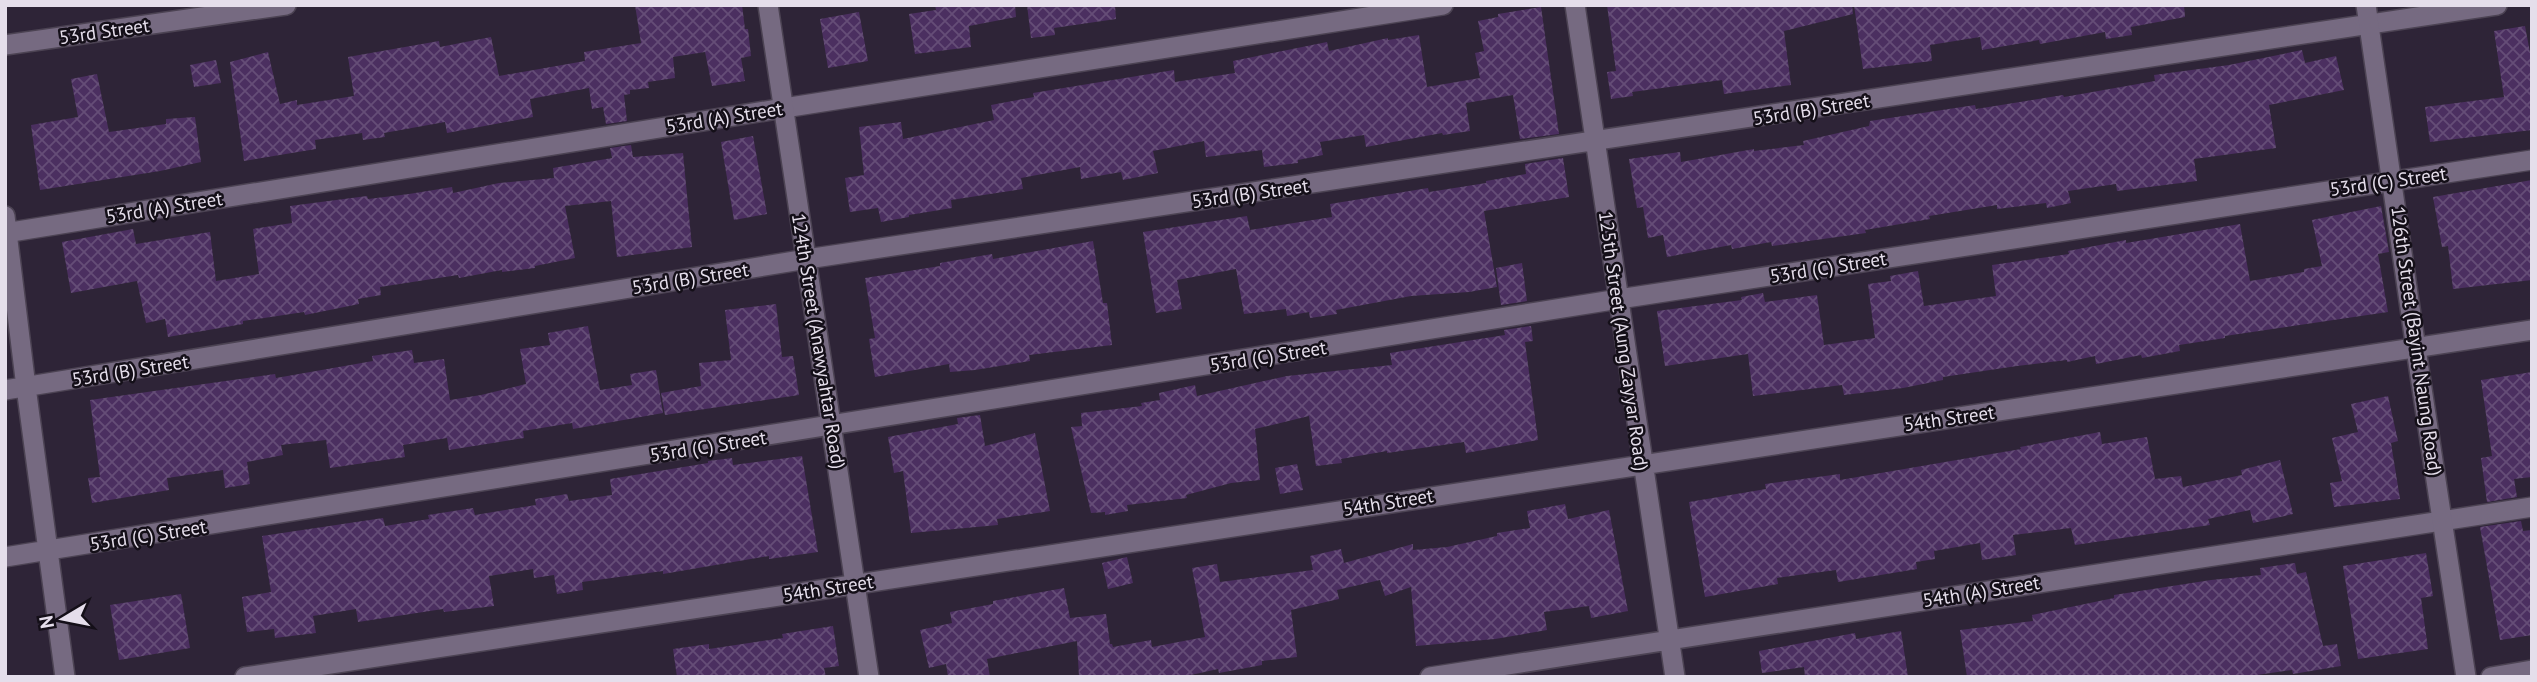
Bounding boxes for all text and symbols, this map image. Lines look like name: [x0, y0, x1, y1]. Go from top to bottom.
street label: 53rd Street: [57, 13, 151, 49]
street label: 53rd (B) Street: [1751, 88, 1872, 130]
street label: 53rd (A) Street: [664, 96, 785, 138]
street label: 53rd (C) Street: [2328, 161, 2448, 201]
street label: 53rd (B) Street: [1190, 173, 1311, 213]
street label: 53rd (A) Street: [104, 186, 225, 228]
street label: 126th Street (Bayint Naung Road): [2386, 205, 2448, 477]
street label: 125th Street (Aung Zayyar Road): [1594, 210, 1654, 472]
street label: 124th Street (Anawyahtar Road): [787, 211, 851, 471]
street label: 53rd (C) Street: [1768, 246, 1888, 288]
street label: 53rd (B) Street: [630, 257, 751, 299]
street label: 53rd (C) Street: [1208, 335, 1328, 377]
street label: 53rd (B) Street: [70, 349, 191, 391]
street label: 54th Street: [1902, 400, 1996, 436]
street label: 53rd (C) Street: [648, 425, 768, 467]
street label: 54th Street: [1341, 483, 1435, 521]
street label: 53rd (C) Street: [88, 514, 208, 556]
street label: 54th Street: [781, 569, 875, 607]
street label: 54th (A) Street: [1921, 570, 2042, 612]
north arrow: [28, 584, 98, 654]
text: N: [33, 614, 59, 630]

